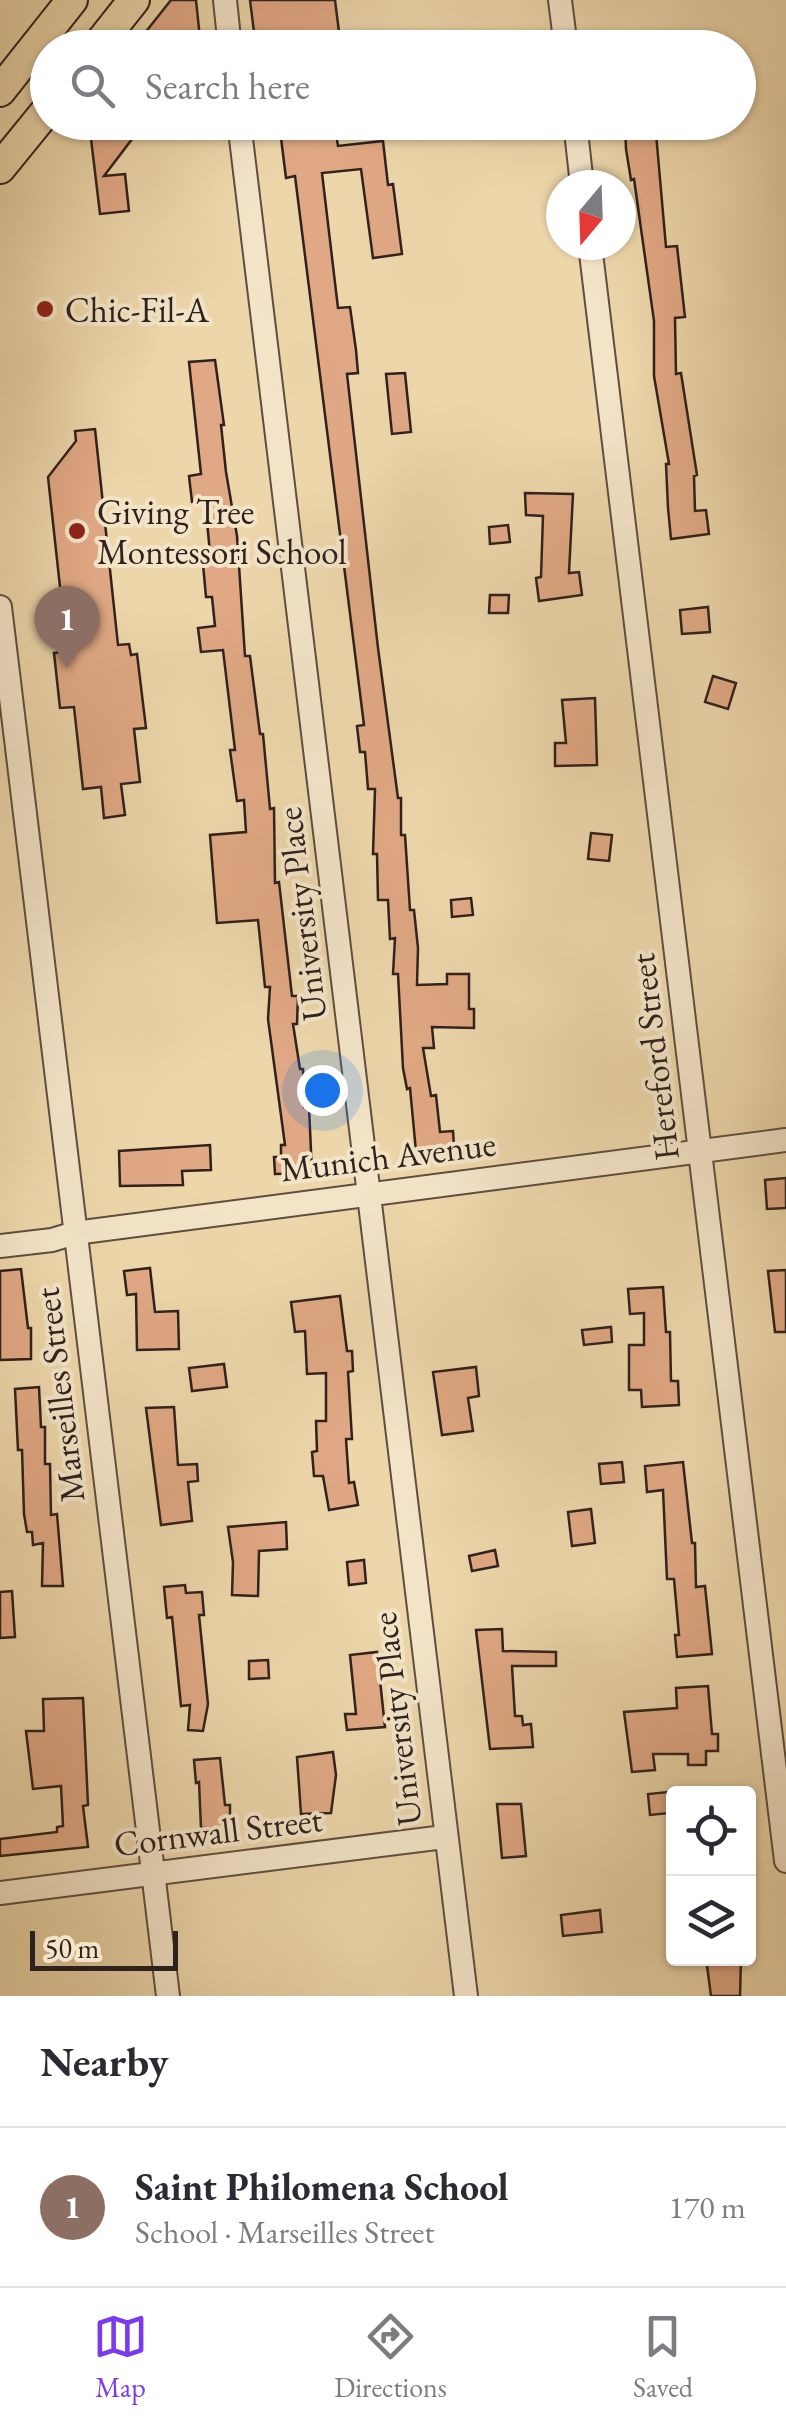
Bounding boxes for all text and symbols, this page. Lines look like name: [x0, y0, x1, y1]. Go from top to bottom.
search box: [30, 30, 756, 140]
icon: search: [65, 58, 120, 113]
text: Search here: [145, 61, 310, 110]
north arrow: [546, 170, 636, 260]
place label: Chic-Fil-A: [65, 287, 210, 332]
marker: Chic-Fil-A: [34, 298, 56, 320]
place label: Giving Tree Montessori School: [97, 489, 347, 574]
marker: Giving Tree Montessori School: [66, 520, 88, 542]
pin: 1: [34, 586, 100, 668]
street label: University Place: [266, 805, 336, 1023]
street label: Hereford Street: [619, 951, 689, 1163]
your location: [297, 1065, 348, 1116]
street label: Munich Avenue: [278, 1120, 498, 1192]
street label: Marseilles Street: [24, 1285, 94, 1505]
street label: University Place: [361, 1610, 431, 1828]
map controls: [666, 1786, 756, 1966]
button: locate: [666, 1786, 756, 1876]
street label: Cornwall Street: [111, 1796, 325, 1866]
button: layers: [666, 1876, 756, 1966]
scale bar: [30, 1926, 178, 1970]
text: 50 m: [45, 1930, 99, 1966]
text: Nearby: [40, 2034, 169, 2089]
text: Saint Philomena School: [135, 2162, 509, 2211]
text: 1: [64, 2186, 81, 2228]
text: 170 m: [669, 2186, 746, 2228]
text: School · Marseilles Street: [135, 2211, 435, 2253]
tab: Map: [93, 2309, 148, 2405]
tab: Directions: [334, 2309, 447, 2405]
tab: Saved: [633, 2309, 693, 2405]

